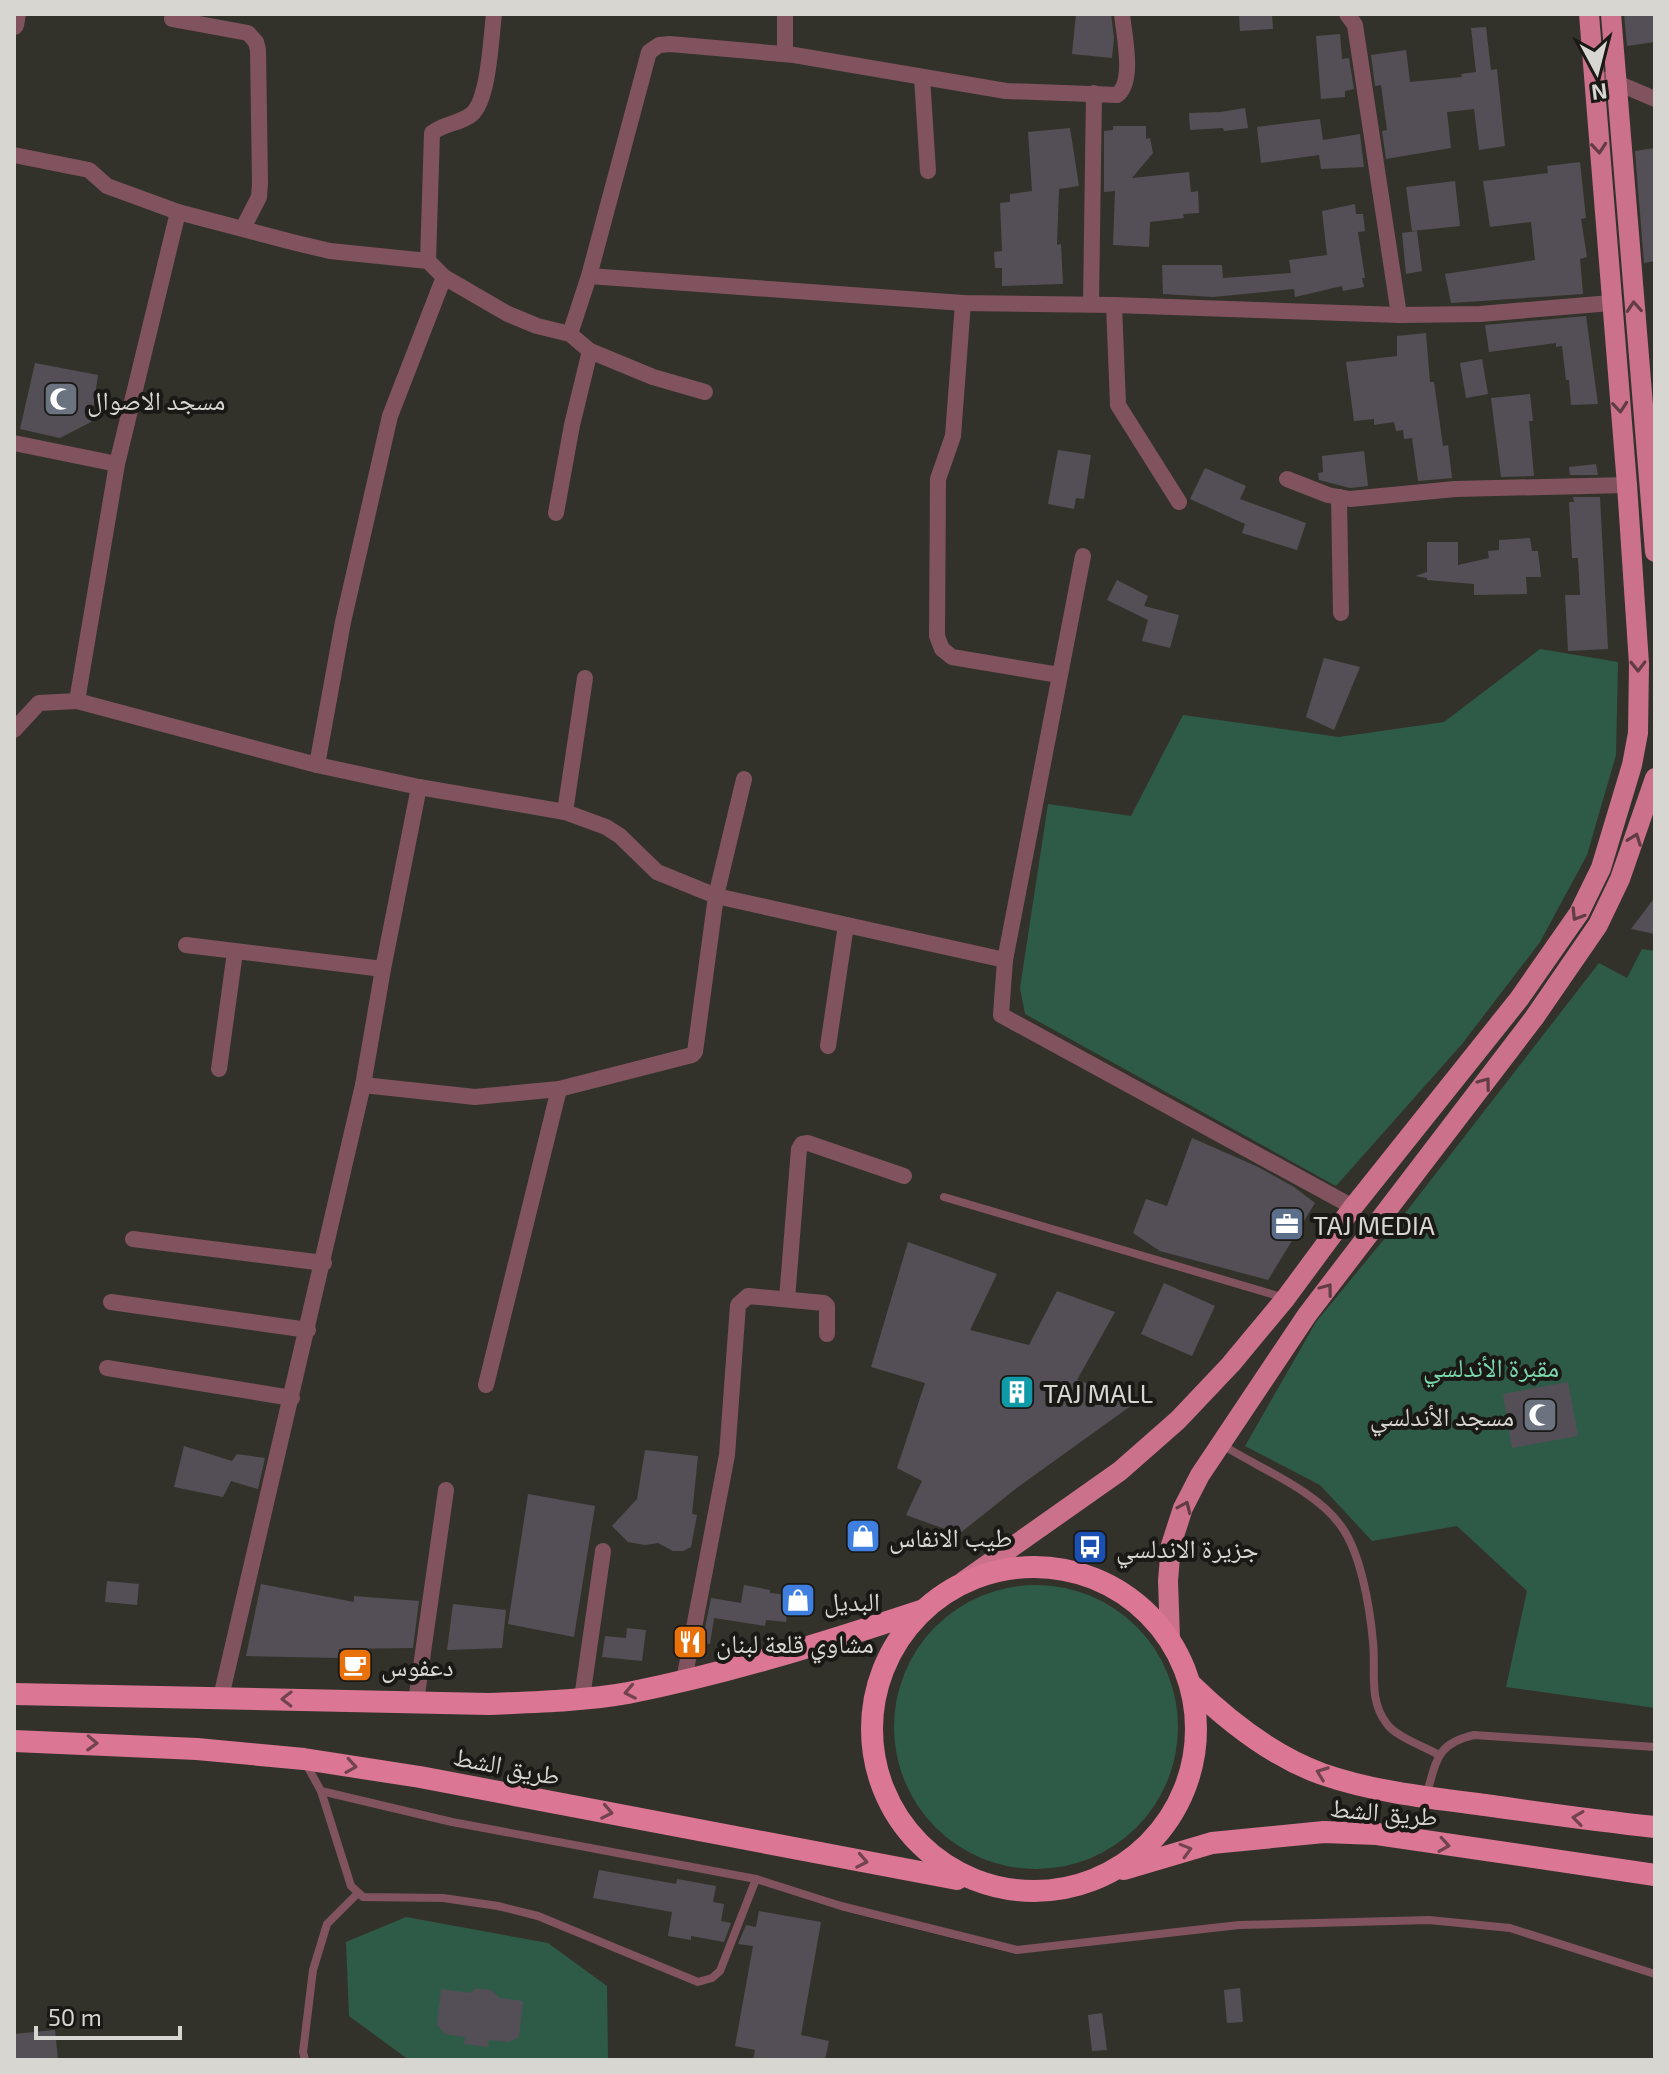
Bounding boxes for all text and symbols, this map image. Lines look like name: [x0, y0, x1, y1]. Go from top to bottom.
north arrow: [1557, 32, 1637, 112]
text: N: [1590, 79, 1609, 107]
one-way arrow: [1590, 142, 1607, 155]
one-way arrow: [1626, 300, 1643, 313]
mosque icon: مسجد الاصوال: [42, 380, 80, 418]
place label: مسجد الاصوال: [87, 384, 225, 417]
one-way arrow: [1612, 401, 1629, 414]
one-way arrow: [1630, 660, 1647, 673]
one-way arrow: [1625, 833, 1642, 847]
one-way arrow: [1571, 906, 1586, 921]
one-way arrow: [1475, 1077, 1489, 1092]
office icon: TAJ MEDIA: [1268, 1205, 1306, 1243]
place label: TAJ MEDIA: [1313, 1209, 1435, 1240]
one-way arrow: [1317, 1284, 1331, 1298]
park label: مقبرة الأندلسي: [1423, 1351, 1559, 1388]
building icon: TAJ MALL: [998, 1373, 1036, 1411]
place label: TAJ MALL: [1043, 1377, 1153, 1408]
mosque icon: مسجد الأندلسي: [1521, 1396, 1559, 1434]
place label: مسجد الأندلسي: [1370, 1400, 1514, 1437]
one-way arrow: [1175, 1501, 1191, 1515]
shop icon: طيب الانفاس: [844, 1517, 882, 1555]
place label: طيب الانفاس: [889, 1521, 1012, 1554]
bus stop icon: جزيرة الاندلسي: [1071, 1528, 1109, 1566]
place label: جزيرة الاندلسي: [1116, 1532, 1259, 1569]
shop icon: البديل: [779, 1581, 817, 1619]
place label: البديل: [824, 1585, 880, 1618]
restaurant icon: مشاوي قلعة لبنان: [671, 1623, 709, 1661]
place label: مشاوي قلعة لبنان: [716, 1627, 874, 1664]
cafe icon: دعفوس: [336, 1646, 374, 1684]
place label: دعفوس: [381, 1650, 453, 1683]
one-way arrow: [624, 1682, 637, 1699]
one-way arrow: [280, 1690, 293, 1708]
one-way arrow: [86, 1734, 99, 1751]
street label: طريق الشط: [451, 1739, 563, 1792]
one-way arrow: [344, 1757, 358, 1774]
one-way arrow: [1316, 1766, 1330, 1782]
street label: طريق الشط: [1329, 1791, 1439, 1833]
one-way arrow: [599, 1803, 613, 1820]
one-way arrow: [1571, 1809, 1584, 1826]
one-way arrow: [1437, 1836, 1451, 1853]
one-way arrow: [1179, 1843, 1193, 1859]
one-way arrow: [855, 1851, 869, 1868]
scale bar: [36, 1990, 180, 2040]
text: 50 m: [48, 2002, 102, 2031]

